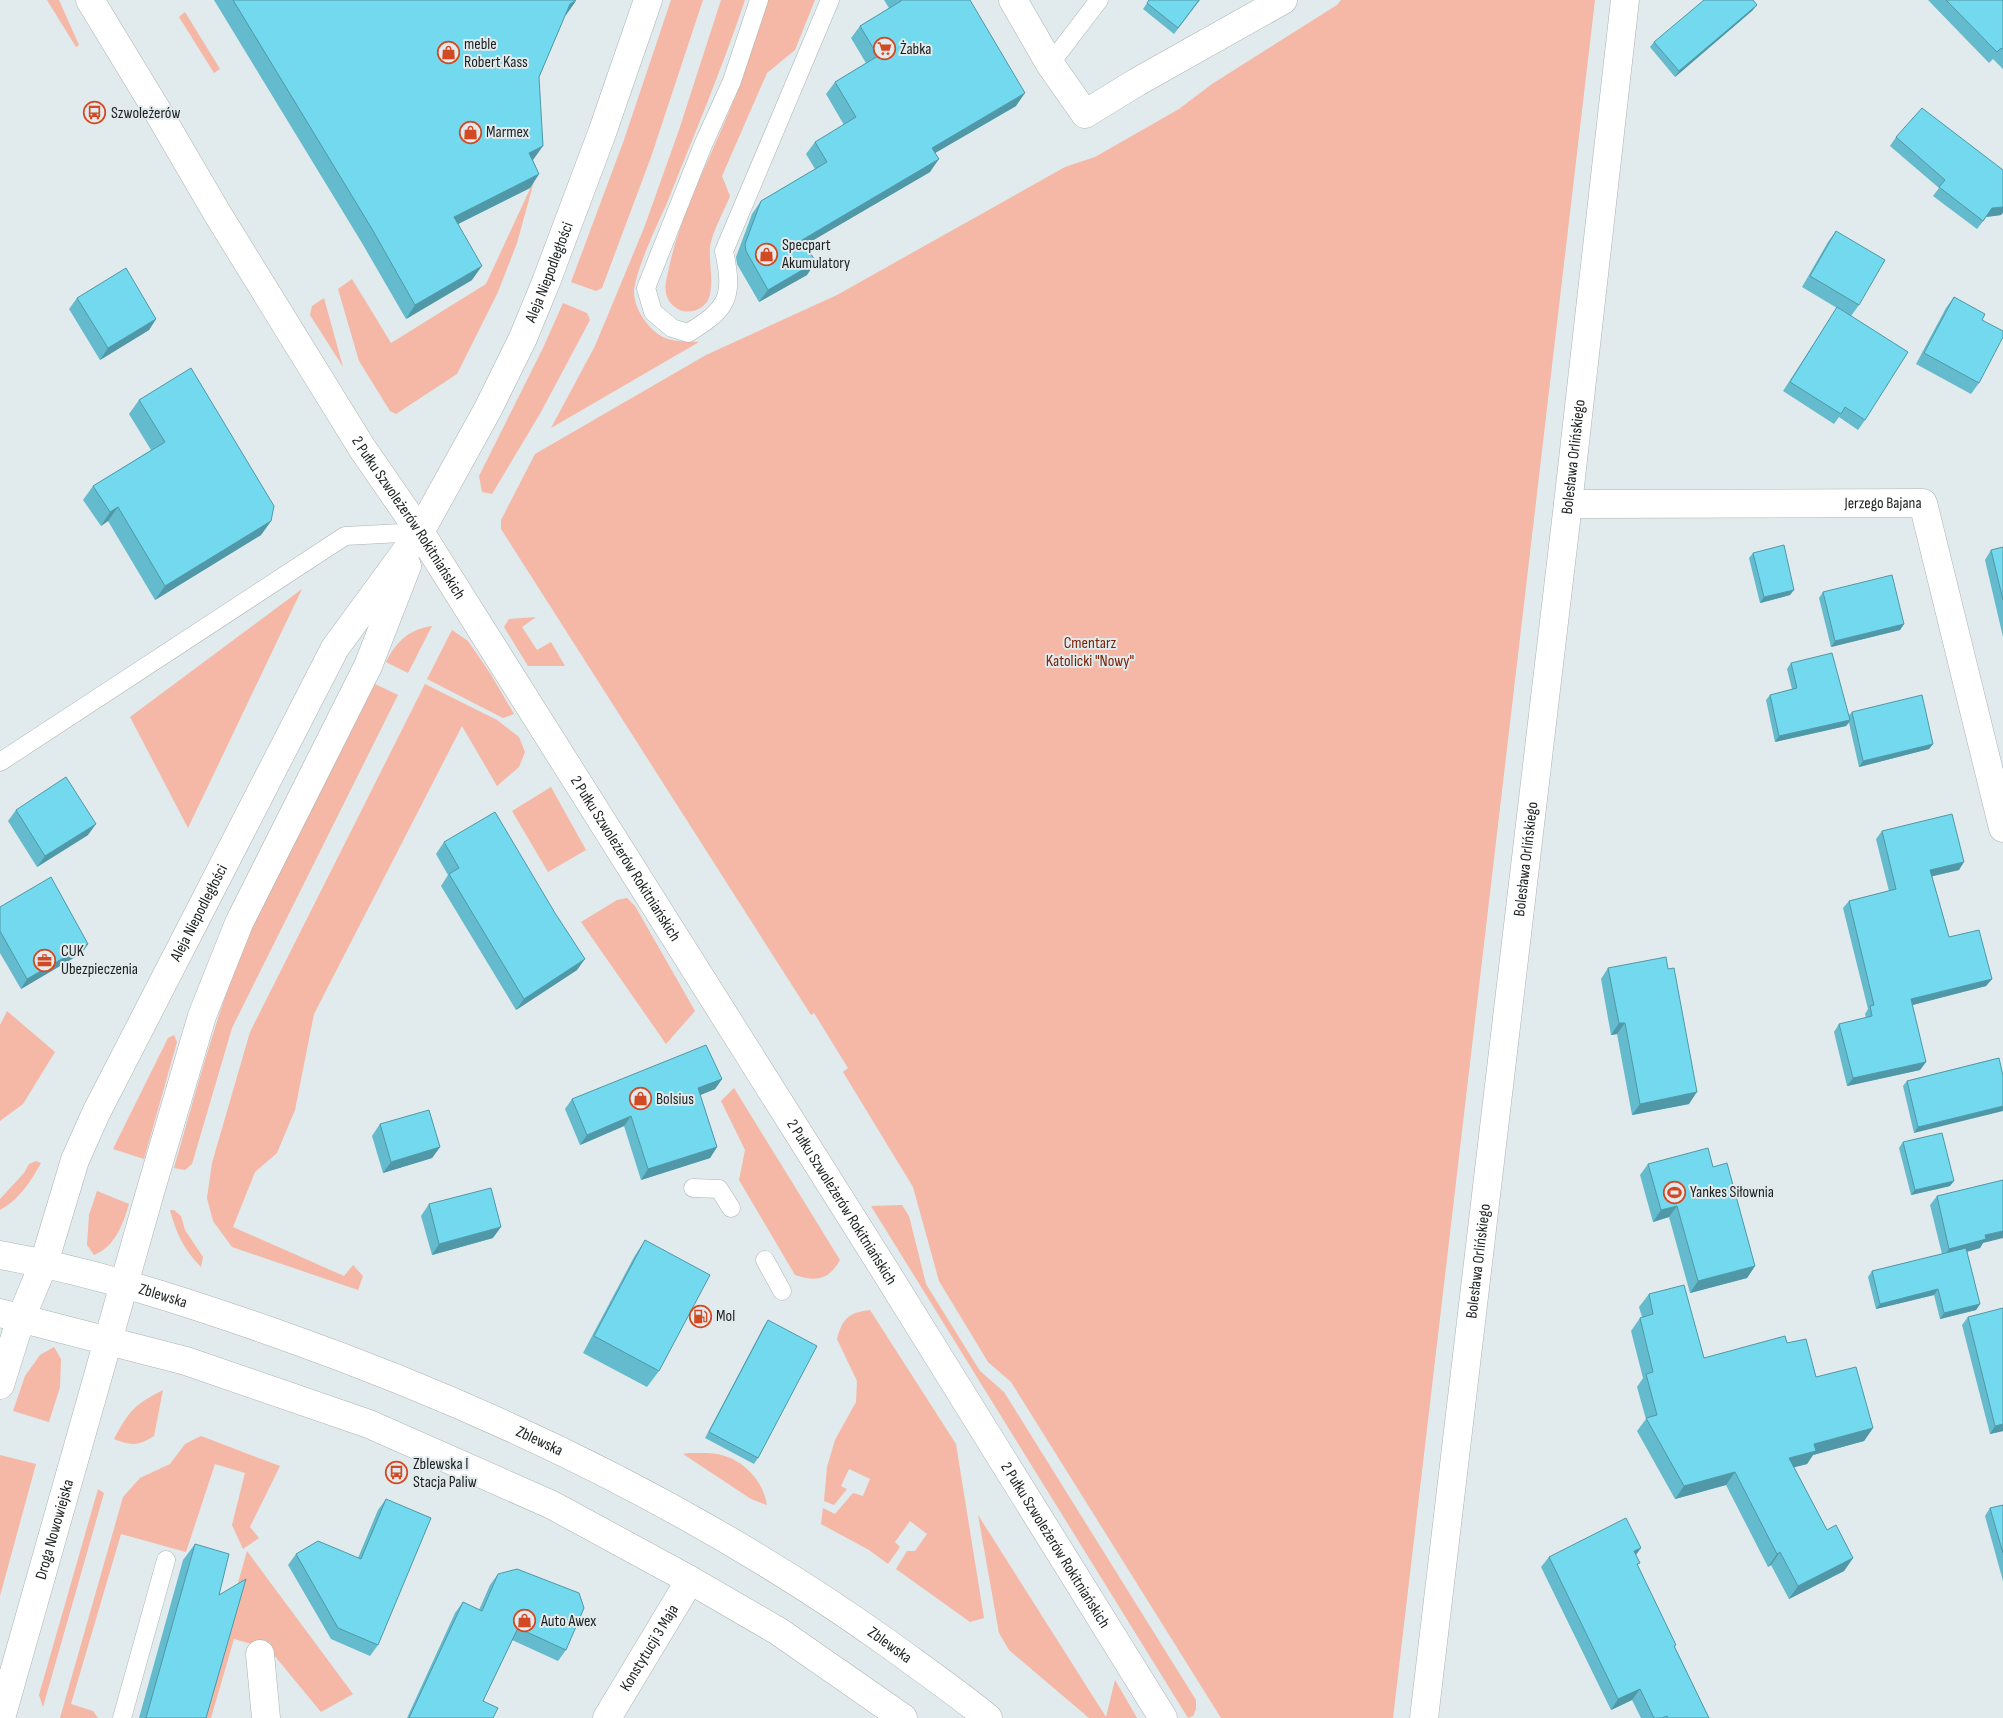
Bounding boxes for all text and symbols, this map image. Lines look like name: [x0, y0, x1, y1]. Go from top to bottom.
place label: meble Robert Kass: [464, 35, 528, 72]
supermarket icon: Żabka: [872, 37, 896, 61]
place label: Żabka: [900, 40, 932, 59]
shop icon: meble Robert Kass: [436, 41, 460, 65]
bus stop icon: Szwoleżerów: [83, 101, 107, 125]
place label: Szwoleżerów: [111, 104, 180, 123]
shop icon: Marmex: [458, 120, 482, 144]
place label: Marmex: [486, 123, 529, 142]
street label: Aleja Niepodległości: [521, 219, 577, 326]
place label: Specpart Akumulatory: [781, 236, 850, 273]
shop icon: Specpart Akumulatory: [754, 242, 778, 266]
street label: Bolesława Orlińskiego: [1557, 398, 1589, 515]
street label: 2 Pułku Szwoleżerów Rokitniańskich: [348, 433, 469, 603]
street label: Jerzego Bajana: [1843, 494, 1922, 513]
park label: Cmentarz Katolicki "Nowy": [1046, 634, 1134, 671]
street label: 2 Pułku Szwoleżerów Rokitniańskich: [566, 772, 685, 945]
street label: Bolesława Orlińskiego: [1510, 801, 1542, 917]
street label: Aleja Niepodległości: [166, 861, 232, 965]
place label: CUK Ubezpieczenia: [61, 942, 138, 979]
office icon: CUK Ubezpieczenia: [33, 948, 57, 972]
shop icon: Bolsius: [628, 1087, 652, 1111]
place label: Bolsius: [656, 1090, 694, 1109]
street label: 2 Pułku Szwoleżerów Rokitniańskich: [783, 1116, 901, 1288]
sports icon: Yankes Siłownia: [1662, 1180, 1686, 1204]
place label: Yankes Siłownia: [1690, 1183, 1774, 1202]
street label: Bolesława Orlińskiego: [1462, 1203, 1494, 1320]
street label: Zblewska: [136, 1279, 190, 1312]
fuel station icon: Mol: [688, 1304, 712, 1328]
place label: Mol: [716, 1307, 735, 1326]
street label: Zblewska: [513, 1422, 566, 1460]
place label: Zblewska I Stacja Paliw: [413, 1455, 477, 1492]
street label: 2 Pułku Szwoleżerów Rokitniańskich: [997, 1458, 1114, 1631]
bus stop icon: Zblewska I Stacja Paliw: [385, 1461, 409, 1485]
street label: Droga Nowowiejska: [31, 1477, 78, 1582]
street label: Konstytucji 3 Maja: [616, 1601, 683, 1695]
shop icon: Auto Awex: [513, 1609, 537, 1633]
place label: Auto Awex: [540, 1612, 596, 1631]
street label: Zblewska: [864, 1623, 916, 1667]

